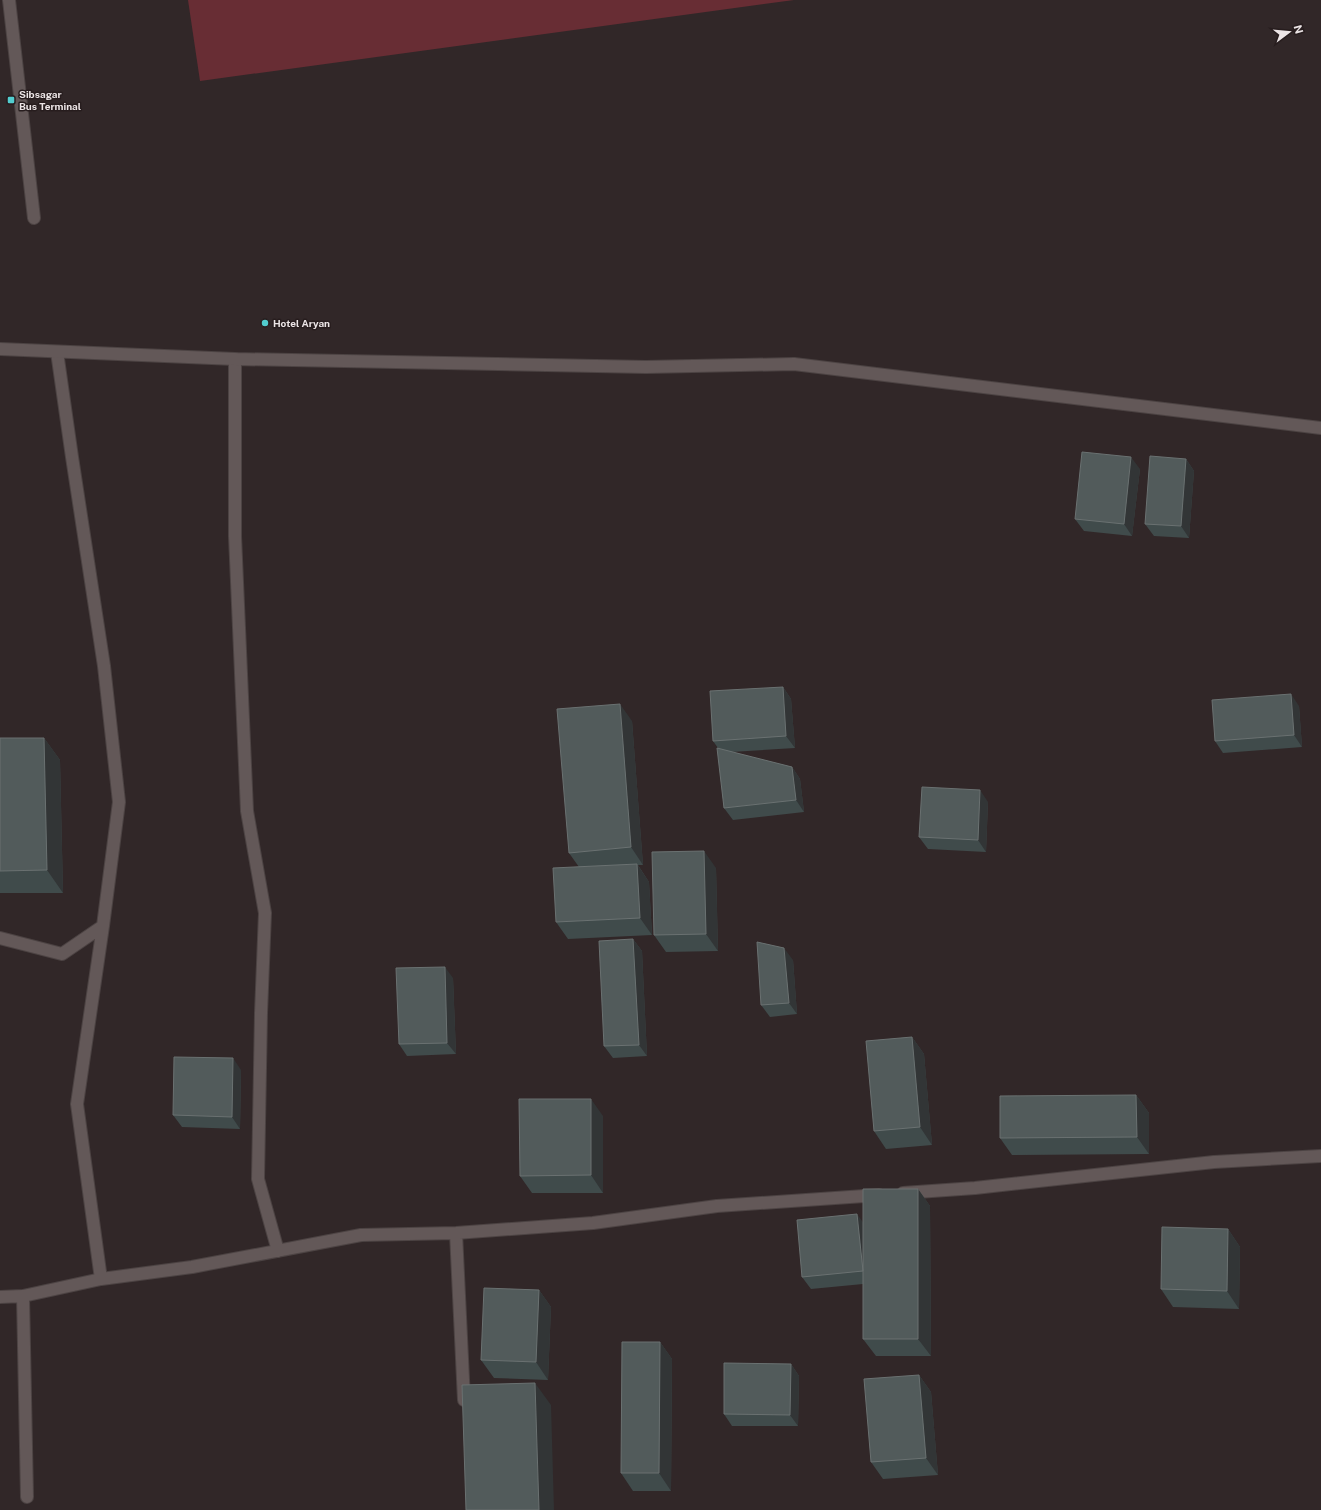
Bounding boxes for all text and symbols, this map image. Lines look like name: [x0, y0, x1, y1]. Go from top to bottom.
north arrow: [1269, 12, 1309, 52]
text: N: [1292, 23, 1306, 35]
place label: Sibsagar Bus Terminal: [19, 88, 81, 112]
marker: Sibsagar Bus Terminal: [6, 95, 16, 105]
place label: Hotel Aryan: [273, 317, 330, 329]
marker: Hotel Aryan: [260, 318, 270, 328]

